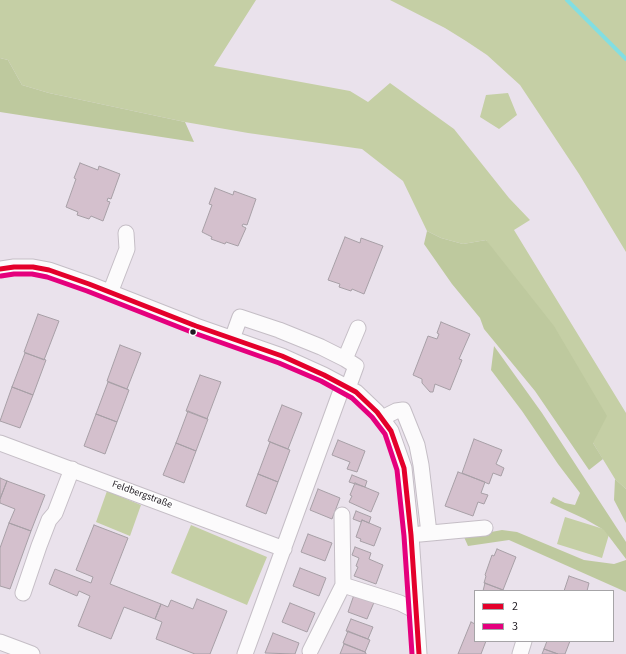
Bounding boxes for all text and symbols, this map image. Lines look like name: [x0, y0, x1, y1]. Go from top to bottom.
unlabelled marker: [188, 327, 198, 337]
street label: Feldbergstraße: [110, 479, 174, 511]
legend: [474, 590, 614, 642]
text: 2: [512, 598, 518, 615]
text: 3: [512, 618, 518, 635]

